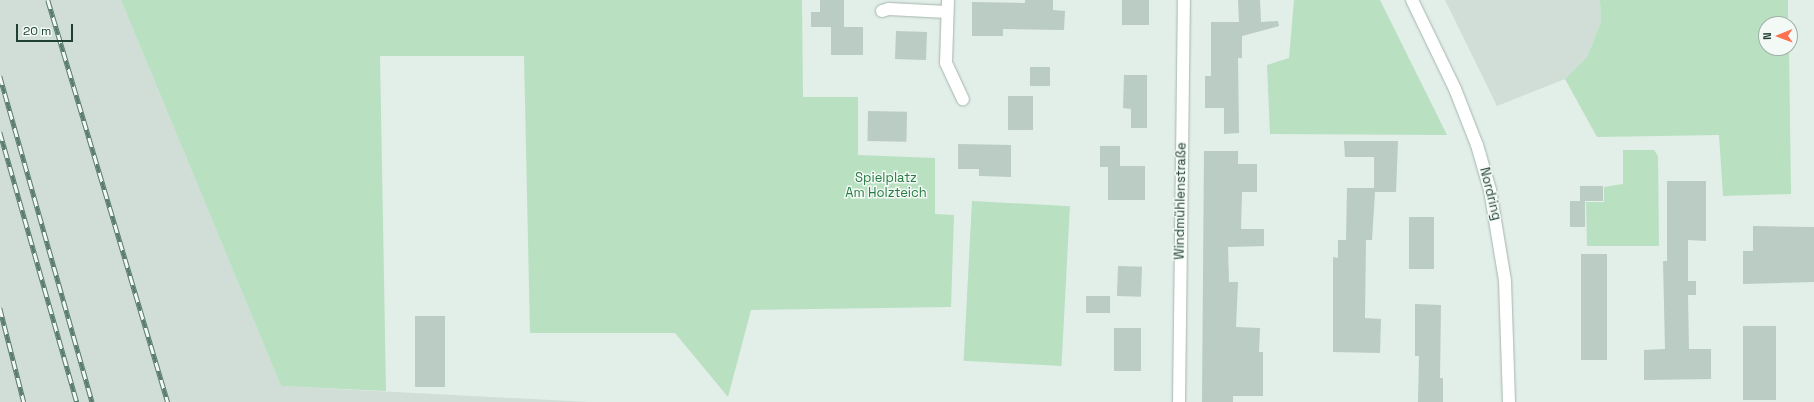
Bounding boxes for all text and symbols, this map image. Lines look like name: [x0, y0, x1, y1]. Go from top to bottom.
scale bar: [18, 16, 75, 42]
north arrow: [1758, 16, 1798, 56]
text: 20 m: [23, 23, 51, 39]
text: N: [1760, 32, 1774, 40]
street label: Windmühlenstraße: [1172, 142, 1190, 260]
street label: Nordring: [1476, 166, 1504, 222]
park label: Spielplatz Am Holzteich: [845, 171, 927, 202]

